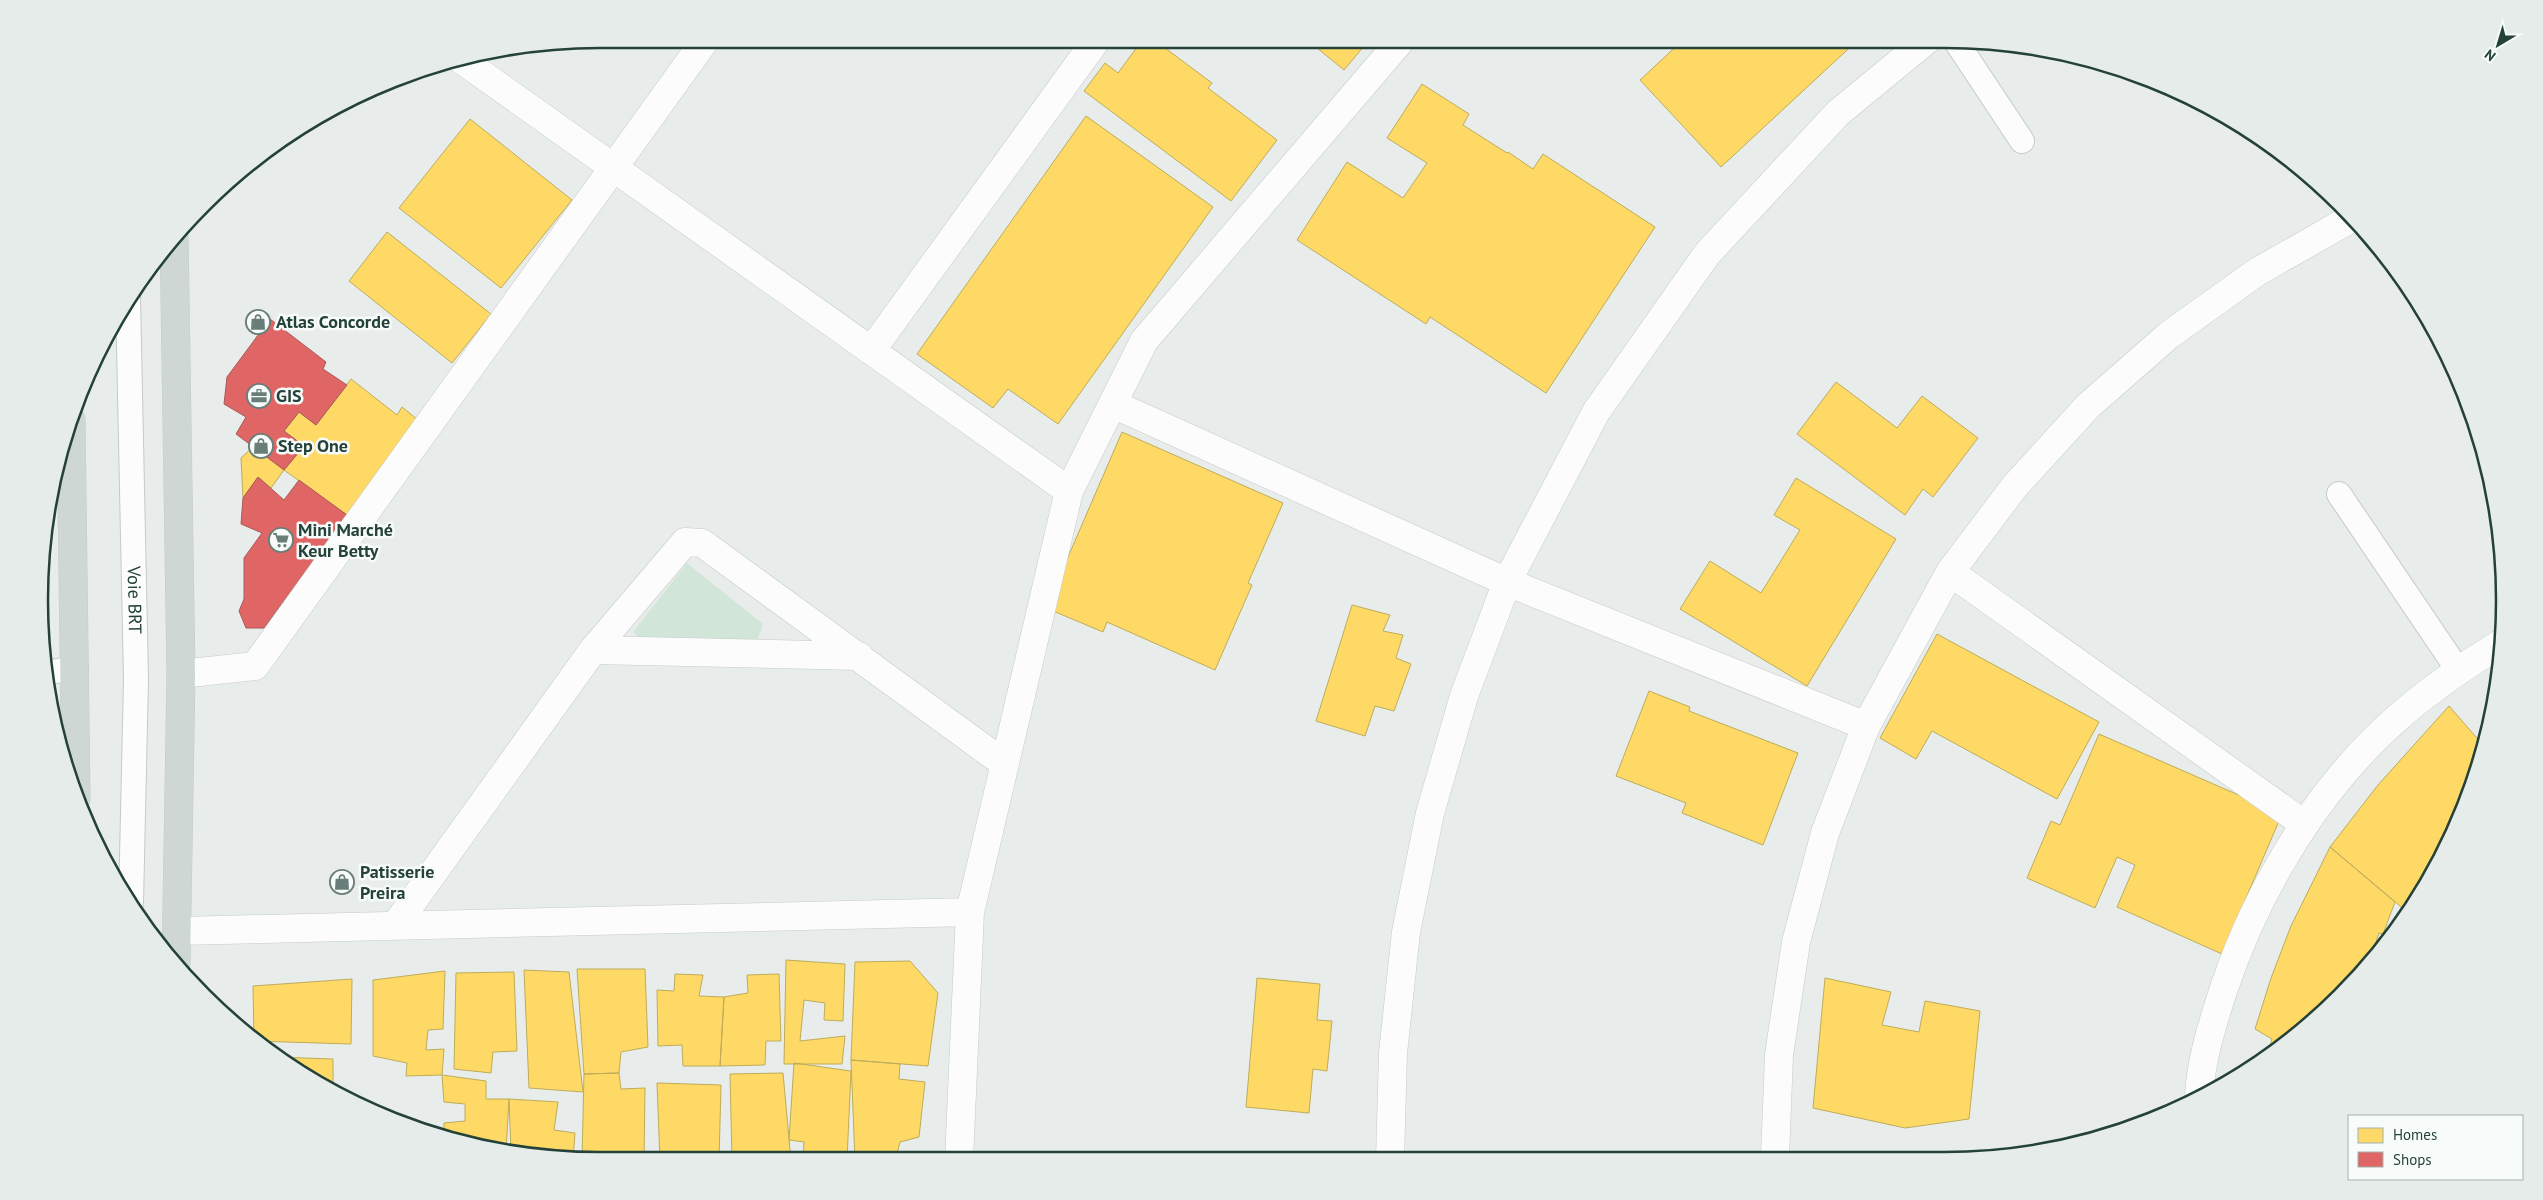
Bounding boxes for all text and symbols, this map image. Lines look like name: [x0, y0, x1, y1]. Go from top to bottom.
north arrow: [2473, 20, 2523, 70]
text: N: [2481, 45, 2499, 65]
shop icon: Atlas Concorde: [245, 309, 271, 335]
place label: Atlas Concorde: [276, 310, 390, 333]
office icon: GIS: [246, 383, 272, 409]
place label: GIS: [276, 384, 302, 407]
shop icon: Step One: [248, 433, 274, 459]
place label: Step One: [278, 434, 348, 457]
place label: Mini Marché Keur Betty: [298, 518, 393, 562]
supermarket icon: Mini Marché Keur Betty: [268, 527, 294, 553]
street label: Voie BRT: [123, 565, 147, 634]
place label: Patisserie Preira: [360, 860, 434, 904]
shop icon: Patisserie Preira: [329, 869, 355, 895]
legend: [2348, 1115, 2523, 1180]
text: Homes: [2393, 1125, 2437, 1144]
text: Shops: [2393, 1150, 2432, 1169]

